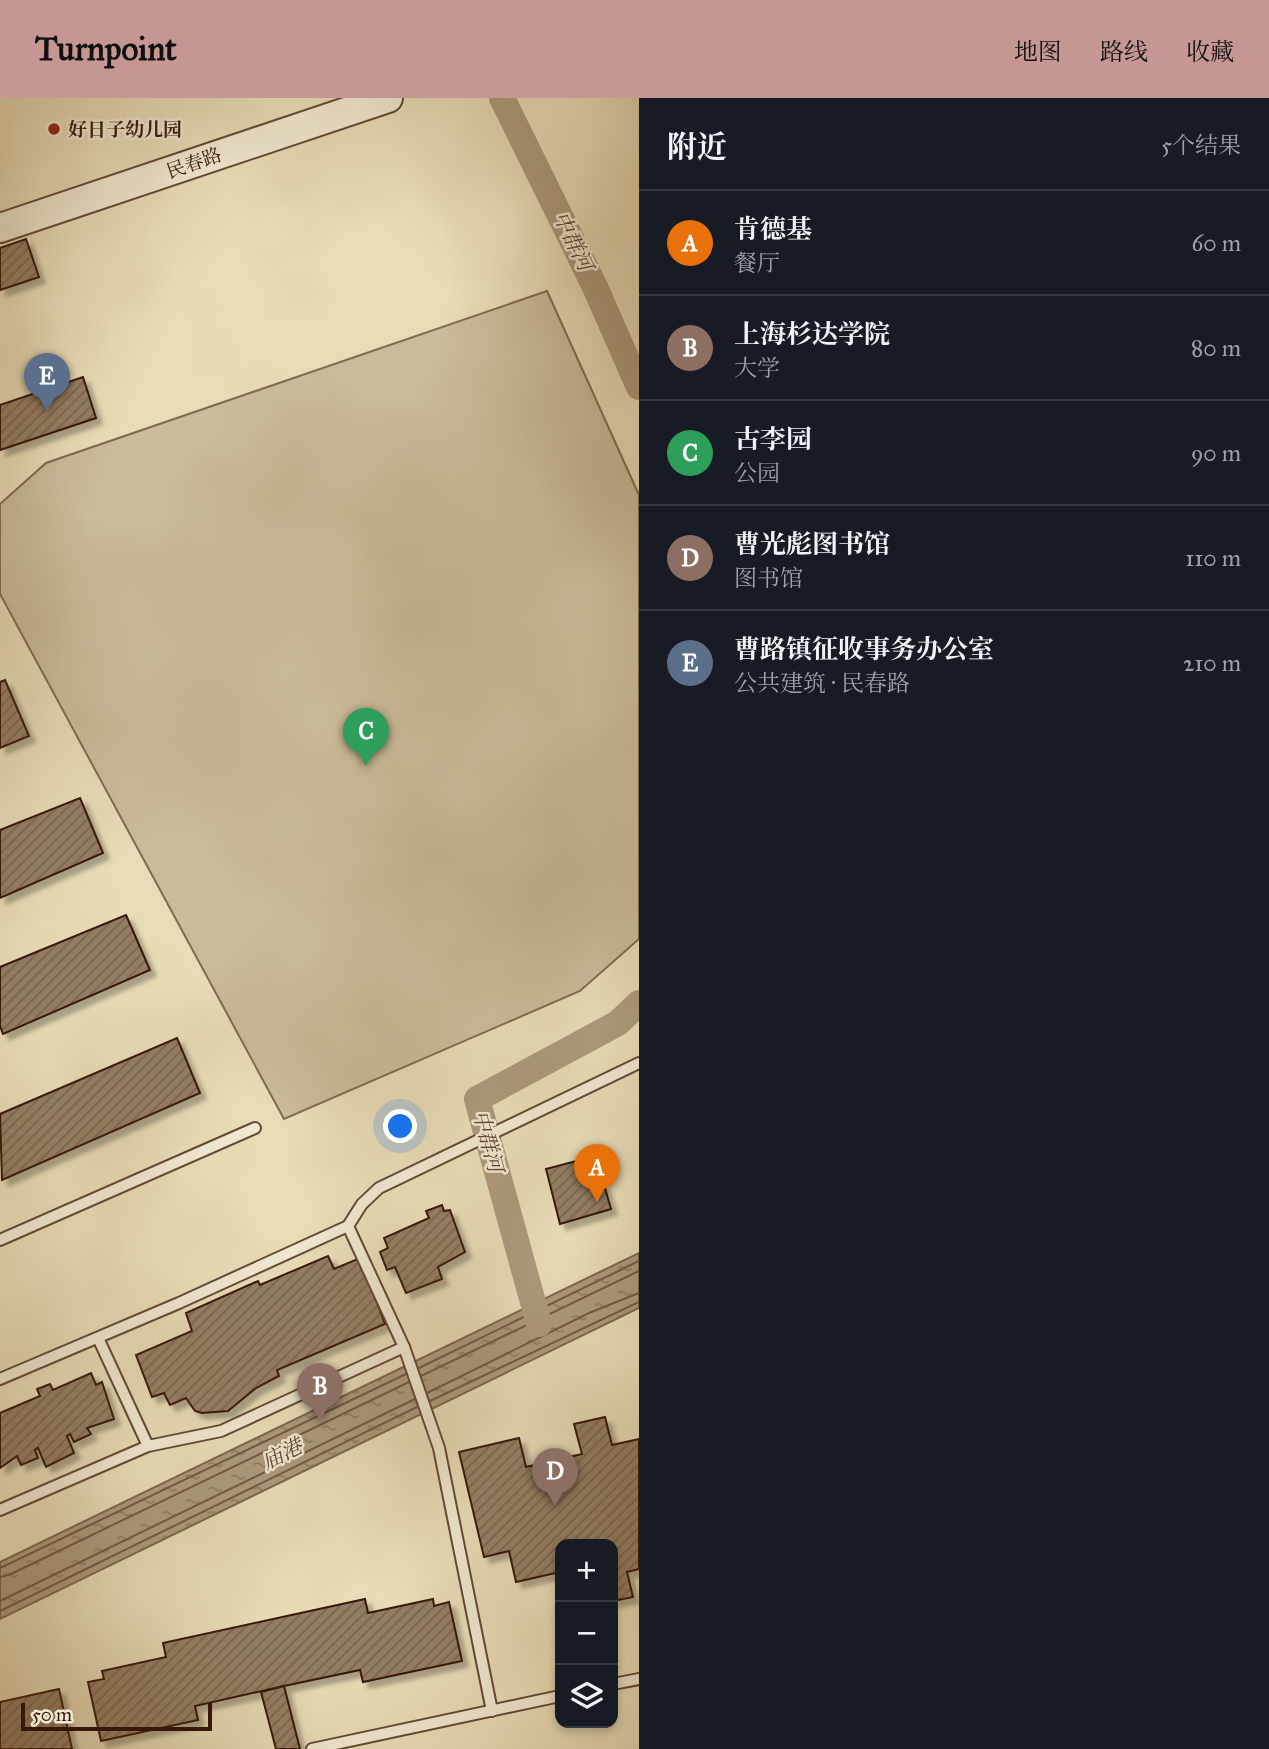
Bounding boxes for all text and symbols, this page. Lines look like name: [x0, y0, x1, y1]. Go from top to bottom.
text: Turnpoint: [35, 29, 177, 69]
text: 地图: [1014, 37, 1062, 67]
text: 路线: [1100, 37, 1148, 67]
text: 收藏: [1186, 37, 1234, 67]
place label: 好日子幼儿园: [68, 118, 182, 141]
marker: 好日子幼儿园: [46, 121, 62, 137]
text: 附近: [667, 129, 727, 165]
text: 5个结果: [1161, 131, 1241, 159]
street label: 民春路: [163, 143, 225, 183]
water label: 中群河: [548, 207, 600, 279]
text: 肯德基: [734, 213, 812, 245]
text: A: [682, 229, 698, 257]
text: 60 m: [1192, 229, 1241, 257]
text: 餐厅: [734, 249, 780, 277]
text: 上海杉达学院: [734, 318, 890, 350]
text: B: [682, 334, 698, 362]
text: 80 m: [1191, 334, 1241, 362]
pin: E: [24, 353, 70, 411]
text: 大学: [734, 354, 780, 382]
text: 古李园: [734, 423, 812, 455]
text: C: [682, 439, 698, 467]
text: 90 m: [1191, 439, 1241, 467]
text: 公园: [734, 459, 780, 487]
text: 曹光彪图书馆: [734, 528, 890, 560]
text: D: [681, 544, 699, 572]
text: 110 m: [1185, 544, 1241, 572]
text: 图书馆: [734, 564, 803, 592]
text: 曹路镇征收事务办公室: [734, 633, 994, 665]
text: E: [682, 649, 698, 677]
text: 210 m: [1183, 649, 1241, 677]
text: 公共建筑 · 民春路: [734, 669, 910, 697]
pin: C: [343, 708, 389, 766]
water label: 中群河: [467, 1107, 510, 1179]
your location: [383, 1109, 417, 1143]
pin: A: [574, 1144, 620, 1202]
pin: B: [297, 1363, 343, 1421]
water label: 庙港: [257, 1432, 309, 1475]
pin: D: [532, 1448, 578, 1506]
map controls: [555, 1539, 618, 1728]
button: +: [555, 1539, 618, 1602]
button: −: [555, 1602, 618, 1665]
button: layers: [555, 1665, 618, 1728]
scale bar: [21, 1700, 212, 1732]
text: 50 m: [32, 1703, 72, 1726]

